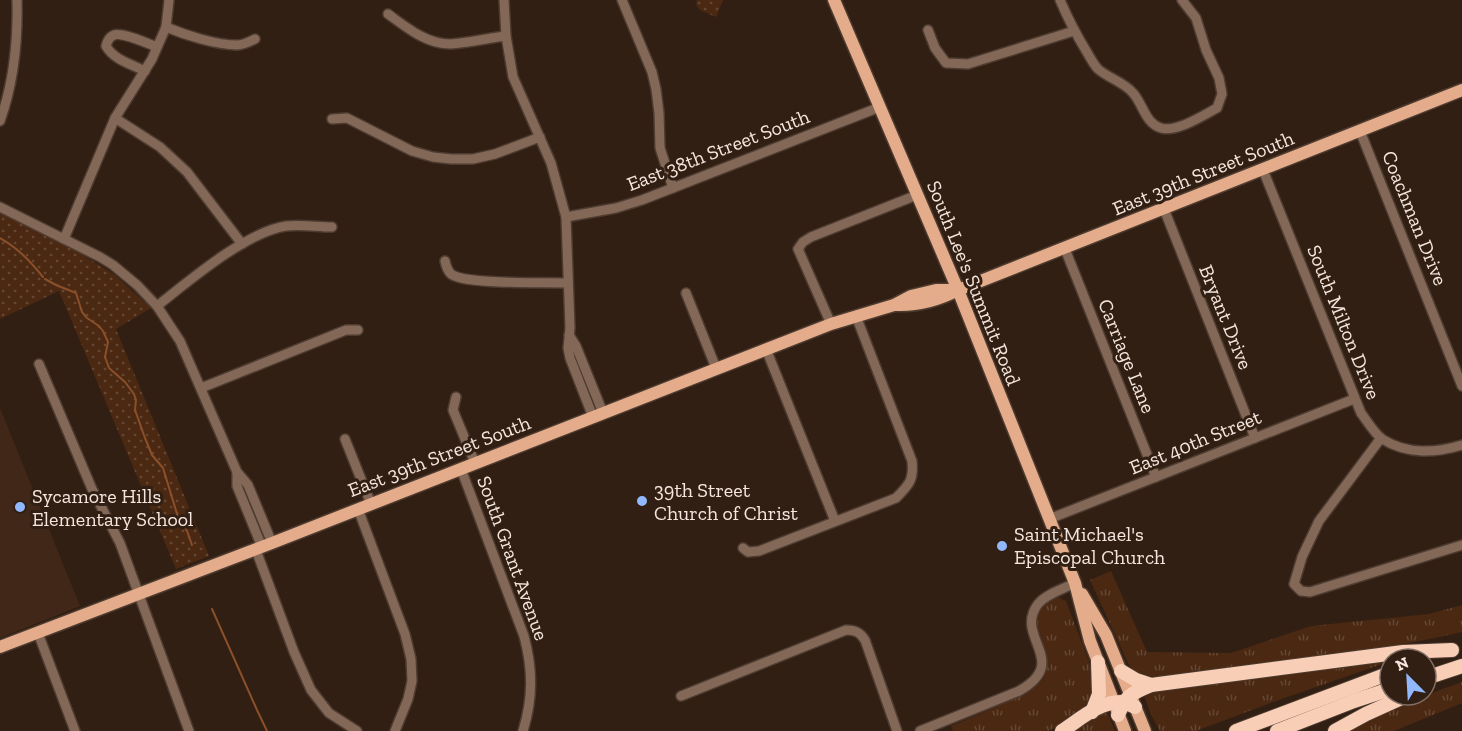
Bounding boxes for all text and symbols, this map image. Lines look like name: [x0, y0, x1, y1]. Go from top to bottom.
street label: East 38th Street South: [623, 104, 813, 196]
street label: East 39th Street South: [1109, 125, 1298, 220]
street label: Coachman Drive: [1377, 147, 1453, 289]
street label: South Lee's Summit Road: [922, 177, 1026, 389]
street label: South Milton Drive: [1302, 241, 1386, 403]
street label: Bryant Drive: [1194, 261, 1258, 373]
street label: Carriage Lane: [1093, 295, 1161, 417]
street label: East 40th Street: [1126, 404, 1265, 479]
street label: East 39th Street South: [344, 410, 534, 502]
street label: South Grant Avenue: [472, 473, 554, 643]
place label: 39th Street Church of Christ: [654, 478, 799, 525]
place label: Sycamore Hills Elementary School: [32, 484, 193, 531]
marker: 39th Street Church of Christ: [635, 494, 649, 508]
marker: Sycamore Hills Elementary School: [13, 500, 27, 514]
place label: Saint Michael's Episcopal Church: [1014, 522, 1166, 569]
marker: Saint Michael's Episcopal Church: [995, 539, 1009, 553]
north arrow: [1378, 647, 1438, 707]
text: N: [1393, 653, 1412, 675]

